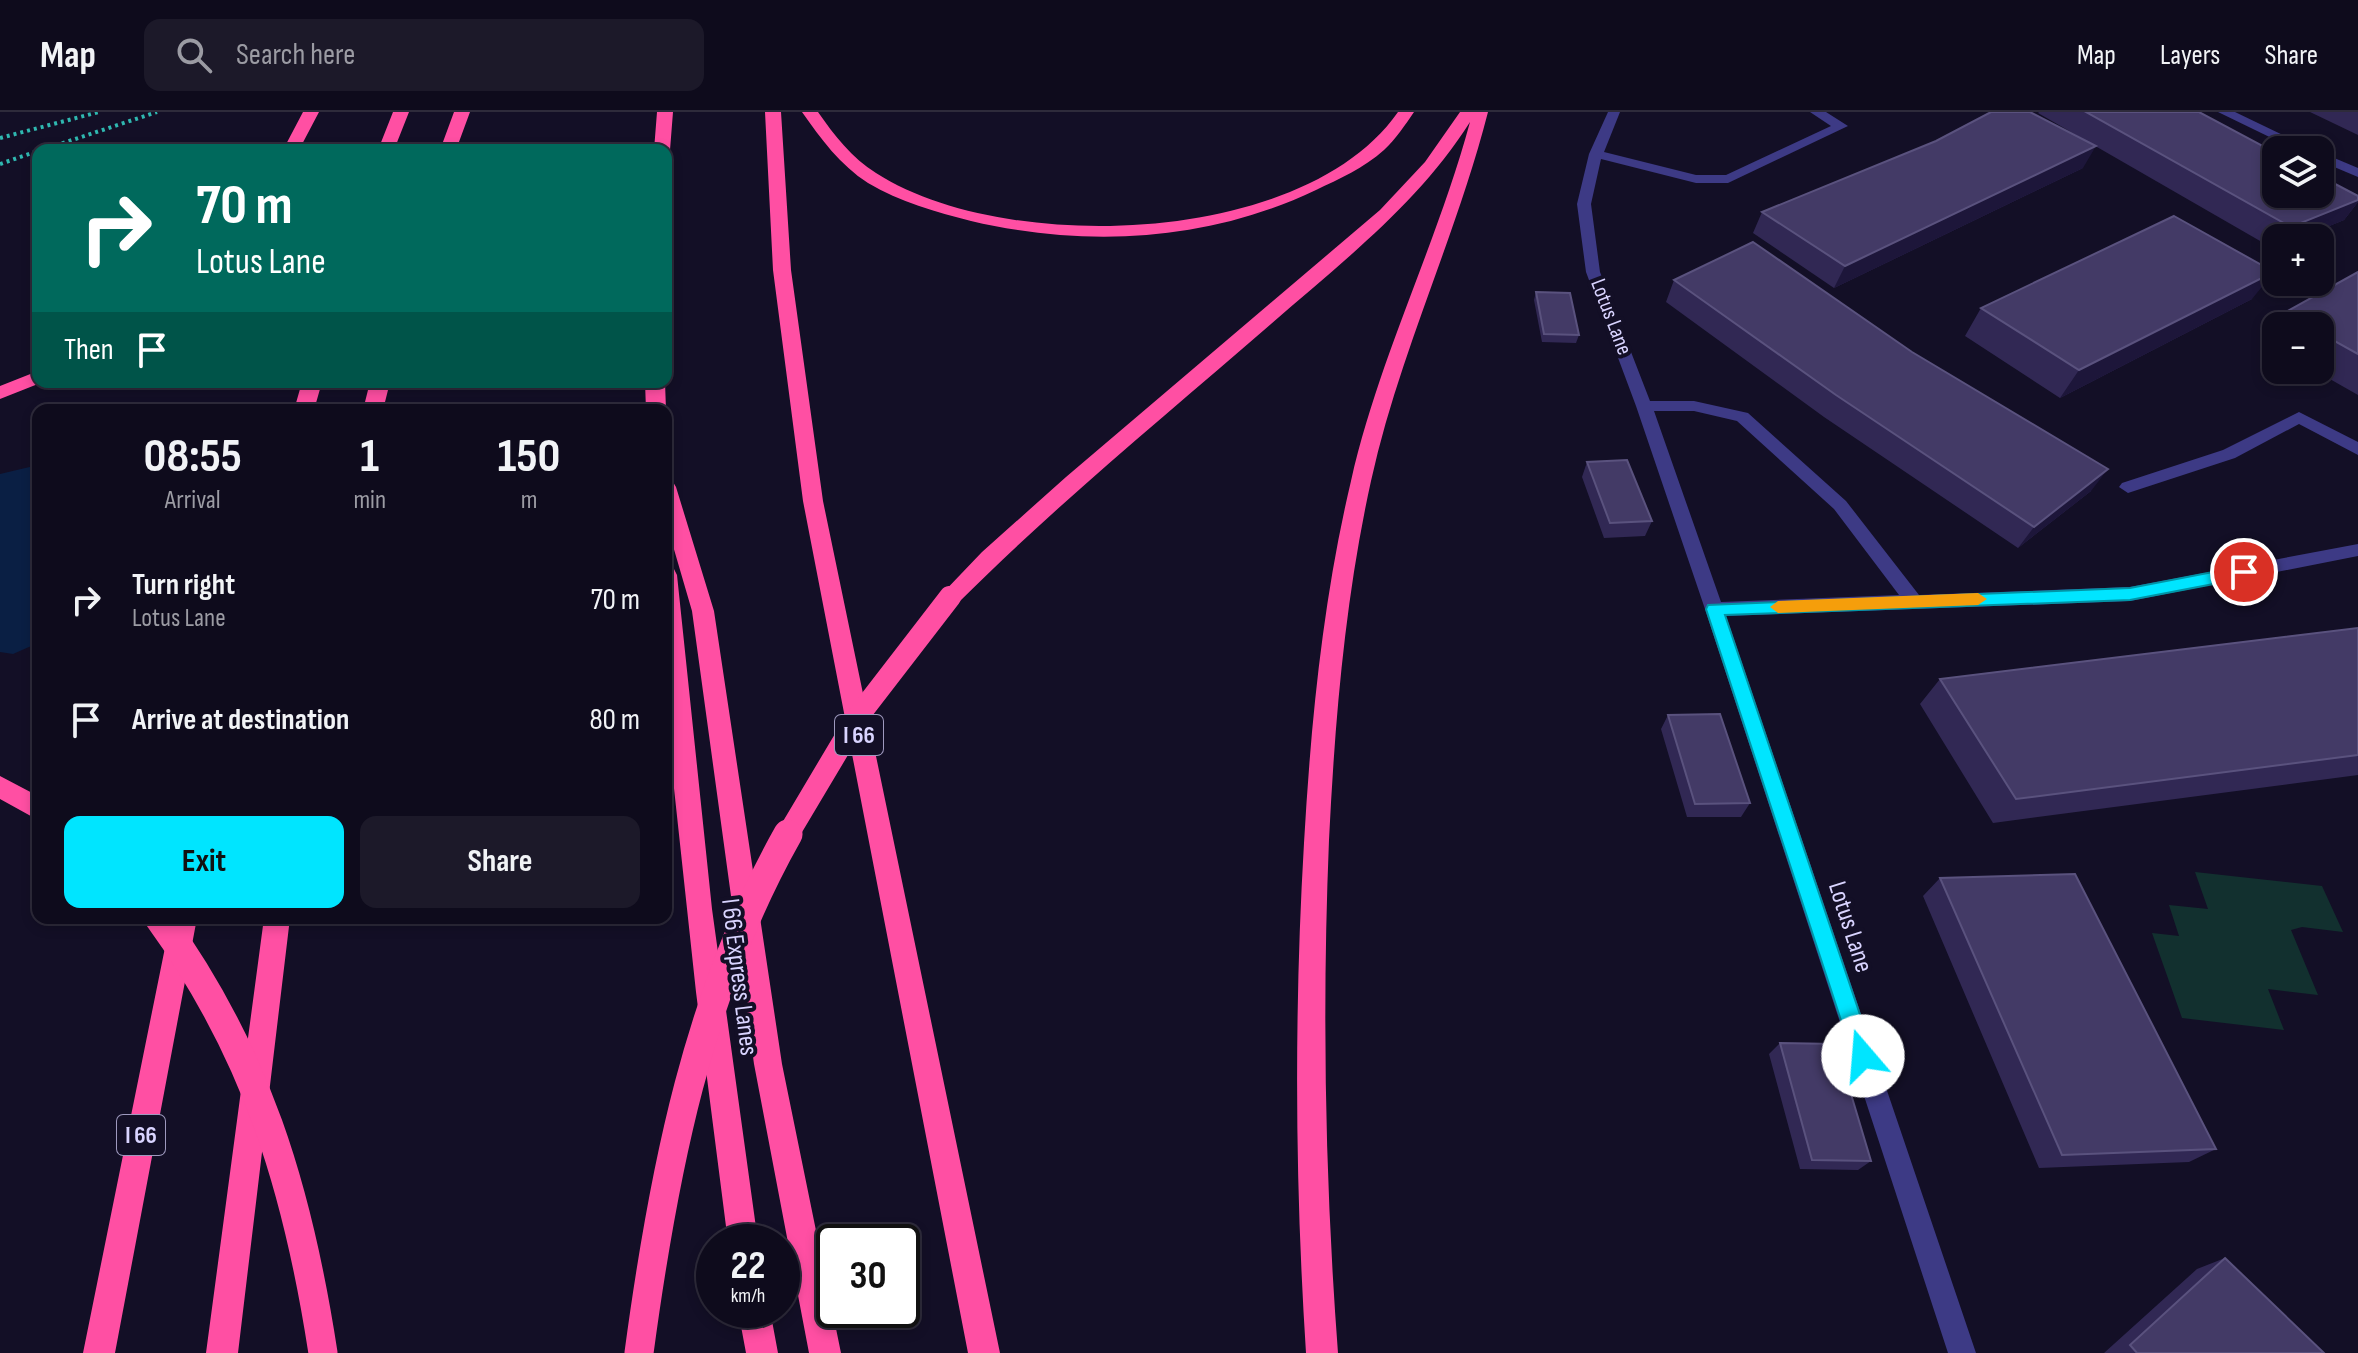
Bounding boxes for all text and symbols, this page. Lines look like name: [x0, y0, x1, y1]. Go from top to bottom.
search box: [144, 19, 704, 91]
text: Map: [40, 33, 96, 78]
icon: search: [172, 33, 216, 77]
text: Search here: [236, 37, 355, 73]
text: Map: [2077, 39, 2116, 72]
text: Layers: [2160, 39, 2220, 72]
text: Share: [2264, 39, 2318, 72]
map controls: [2262, 136, 2334, 384]
button: layers: [2262, 136, 2334, 208]
text: 70 m: [196, 173, 293, 240]
icon: right: [64, 176, 168, 280]
button: +: [2262, 224, 2334, 296]
text: Lotus Lane: [196, 241, 326, 284]
street label: Lotus Lane: [1584, 275, 1638, 359]
button: −: [2262, 312, 2334, 384]
icon: arrive: [130, 328, 174, 372]
text: Then: [64, 332, 114, 368]
text: 08:55: [144, 428, 242, 485]
text: 1: [360, 428, 379, 485]
text: 150: [498, 428, 560, 485]
text: Arrival: [165, 485, 221, 516]
text: min: [353, 485, 386, 516]
text: m: [521, 485, 537, 516]
pin: [2210, 538, 2278, 606]
icon: arrive: [2222, 550, 2266, 594]
text: Turn right: [132, 567, 235, 603]
icon: right: [64, 578, 108, 622]
text: 70 m: [591, 582, 640, 618]
text: Lotus Lane: [132, 603, 226, 634]
icon: arrive: [64, 698, 108, 742]
text: Arrive at destination: [132, 702, 349, 738]
text: 80 m: [589, 702, 640, 738]
road number: I 66: [835, 715, 883, 755]
button: Exit: [64, 816, 344, 908]
button: Share: [360, 816, 640, 908]
street label: Lotus Lane: [1821, 878, 1879, 976]
street label: I 66 Express Lanes: [714, 897, 764, 1057]
position arrow: [1821, 1014, 1905, 1098]
road number: I 66: [117, 1115, 165, 1155]
speed limit sign: 30: [816, 1224, 920, 1328]
text: 22: [730, 1242, 766, 1290]
text: km/h: [731, 1284, 765, 1308]

